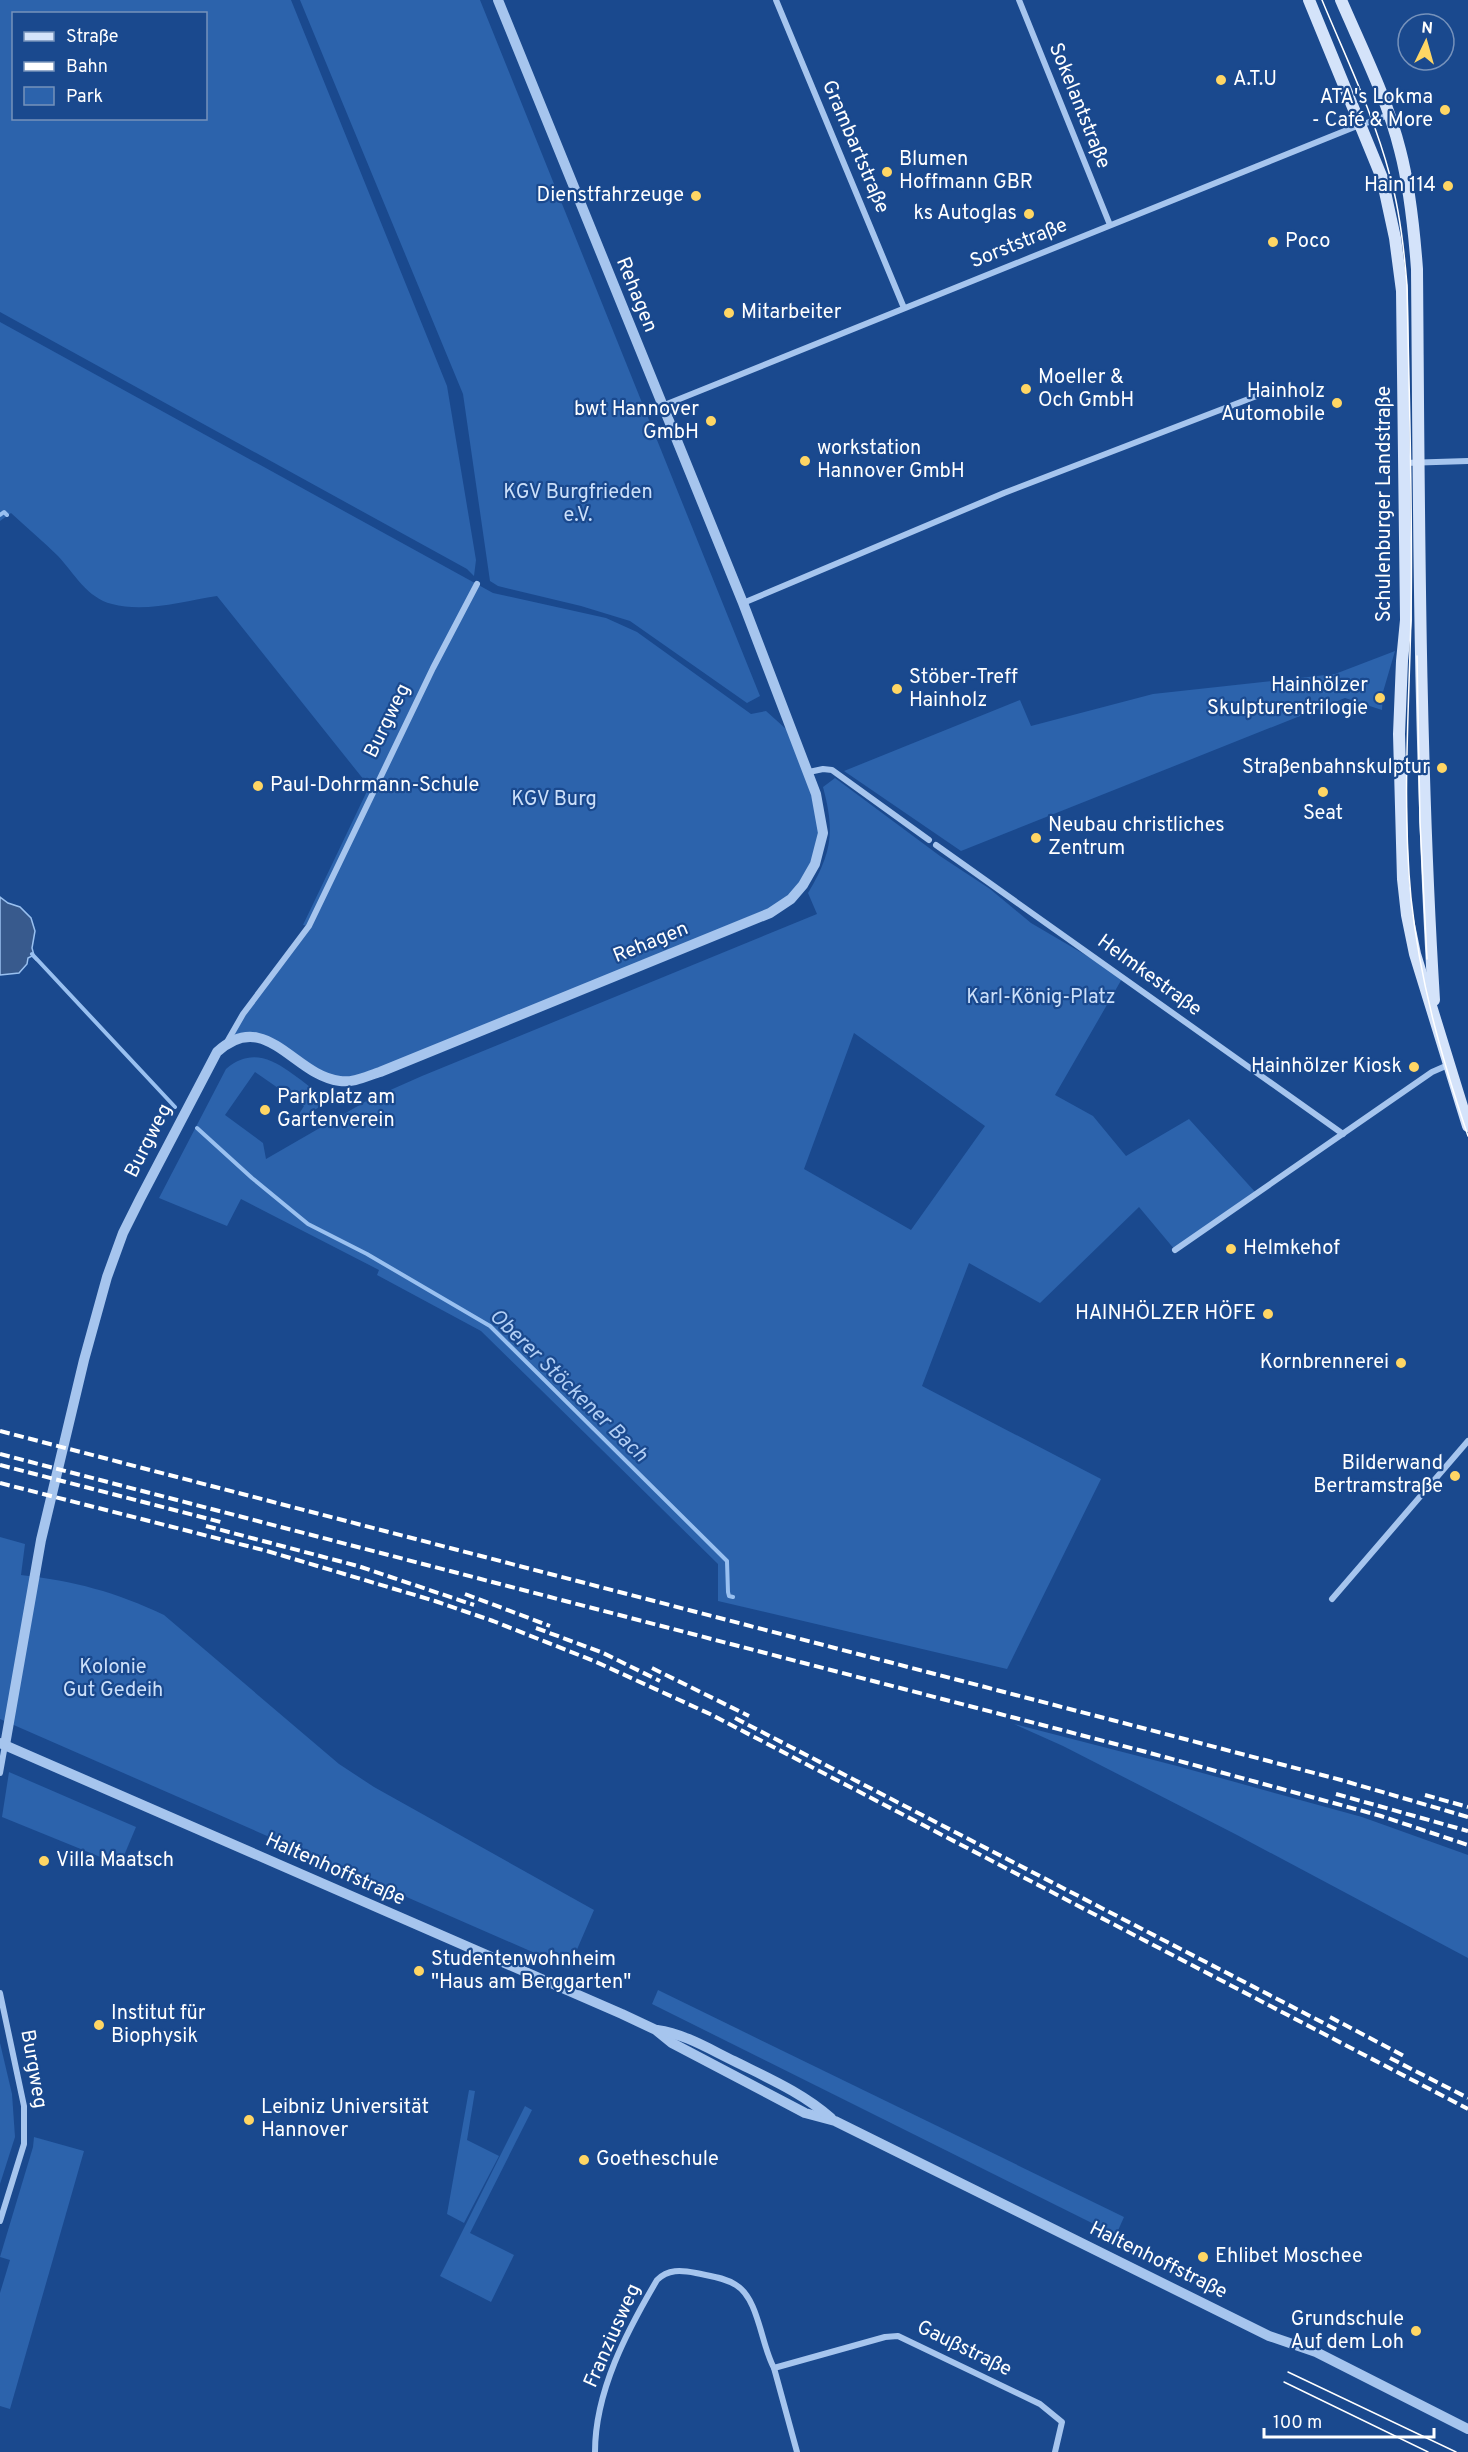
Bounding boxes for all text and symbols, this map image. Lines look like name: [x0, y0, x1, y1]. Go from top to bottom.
legend: [12, 12, 207, 120]
north arrow: [1396, 12, 1456, 72]
text: N: [1421, 19, 1434, 40]
text: Straße: [66, 26, 118, 49]
street label: Sokelantstraße: [1042, 39, 1116, 173]
text: Bahn: [66, 56, 108, 79]
place label: A.T.U: [1233, 67, 1277, 93]
marker: A.T.U: [1214, 73, 1228, 87]
street label: Grambartstraße: [815, 76, 895, 218]
place label: ATA's Lokma - Café & More: [1312, 85, 1433, 134]
text: Park: [66, 86, 103, 109]
marker: ATA's Lokma - Café & More: [1438, 103, 1452, 117]
place label: Blumen Hoffmann GBR: [899, 147, 1033, 196]
marker: Blumen Hoffmann GBR: [880, 165, 894, 179]
place label: Hain 114: [1364, 173, 1436, 199]
marker: Hain 114: [1441, 179, 1455, 193]
place label: Dienstfahrzeuge: [537, 183, 684, 209]
marker: Dienstfahrzeuge: [689, 189, 703, 203]
place label: ks Autoglas: [914, 201, 1017, 227]
marker: ks Autoglas: [1022, 207, 1036, 221]
street label: Sorststraße: [967, 213, 1071, 275]
place label: Poco: [1285, 229, 1330, 255]
marker: Poco: [1266, 235, 1280, 249]
street label: Rehagen: [609, 253, 663, 337]
place label: Mitarbeiter: [741, 300, 842, 326]
marker: Mitarbeiter: [722, 306, 736, 320]
place label: Moeller & Och GmbH: [1038, 365, 1134, 414]
place label: Hainholz Automobile: [1221, 379, 1325, 428]
marker: Moeller & Och GmbH: [1019, 382, 1033, 396]
street label: Schulenburger Landstraße: [1372, 386, 1398, 622]
marker: Hainholz Automobile: [1330, 396, 1344, 410]
place label: bwt Hannover GmbH: [574, 397, 699, 446]
marker: bwt Hannover GmbH: [704, 414, 718, 428]
place label: workstation Hannover GmbH: [817, 436, 965, 485]
marker: workstation Hannover GmbH: [798, 454, 812, 468]
park label: KGV Burgfrieden e.V.: [503, 480, 653, 529]
place label: Stöber-Treff Hainholz: [909, 665, 1018, 714]
place label: Hainhölzer Skulpturentrilogie: [1207, 673, 1368, 722]
street label: Burgweg: [359, 680, 417, 762]
marker: Stöber-Treff Hainholz: [890, 682, 904, 696]
marker: Hainhölzer Skulpturentrilogie: [1373, 691, 1387, 705]
place label: Straßenbahnskulptur: [1242, 755, 1430, 781]
marker: Straßenbahnskulptur: [1435, 761, 1449, 775]
place label: Paul-Dohrmann-Schule: [270, 773, 479, 799]
marker: Paul-Dohrmann-Schule: [251, 779, 265, 793]
marker: Seat: [1316, 785, 1330, 799]
park label: KGV Burg: [511, 787, 597, 813]
place label: Seat: [1303, 801, 1343, 827]
place label: Neubau christliches Zentrum: [1048, 813, 1225, 862]
marker: Neubau christliches Zentrum: [1029, 831, 1043, 845]
street label: Rehagen: [609, 916, 693, 970]
street label: Helmkestraße: [1092, 929, 1206, 1023]
park label: Karl-König-Platz: [966, 985, 1116, 1011]
place label: Hainhölzer Kiosk: [1251, 1054, 1402, 1080]
marker: Hainhölzer Kiosk: [1407, 1060, 1421, 1074]
place label: Parkplatz am Gartenverein: [277, 1085, 395, 1134]
street label: Burgweg: [119, 1100, 179, 1182]
marker: Parkplatz am Gartenverein: [258, 1103, 272, 1117]
place label: Helmkehof: [1243, 1236, 1340, 1262]
marker: Helmkehof: [1224, 1242, 1238, 1256]
place label: HAINHÖLZER HÖFE: [1075, 1300, 1256, 1327]
water label: Oberer Stöckener Bach: [483, 1303, 653, 1469]
marker: HAINHÖLZER HÖFE: [1261, 1307, 1275, 1321]
place label: Kornbrennerei: [1260, 1350, 1389, 1376]
marker: Kornbrennerei: [1394, 1356, 1408, 1370]
place label: Bilderwand Bertramstraße: [1313, 1451, 1443, 1500]
marker: Bilderwand Bertramstraße: [1448, 1469, 1462, 1483]
park label: Kolonie Gut Gedeih: [63, 1655, 163, 1704]
street label: Haltenhoffstraße: [261, 1827, 409, 1913]
place label: Villa Maatsch: [56, 1848, 174, 1874]
marker: Villa Maatsch: [37, 1854, 51, 1868]
place label: Studentenwohnheim "Haus am Berggarten": [431, 1947, 631, 1996]
marker: Studentenwohnheim "Haus am Berggarten": [412, 1964, 426, 1978]
place label: Institut für Biophysik: [111, 2001, 206, 2050]
marker: Institut für Biophysik: [92, 2018, 106, 2032]
street label: Burgweg: [13, 2028, 53, 2110]
place label: Leibniz Universität Hannover: [261, 2095, 429, 2144]
marker: Leibniz Universität Hannover: [242, 2113, 256, 2127]
place label: Goetheschule: [596, 2147, 719, 2173]
marker: Goetheschule: [577, 2153, 591, 2167]
street label: Haltenhoffstraße: [1085, 2216, 1231, 2306]
place label: Ehlibet Moschee: [1215, 2244, 1363, 2270]
marker: Ehlibet Moschee: [1196, 2250, 1210, 2264]
street label: Franziusweg: [578, 2280, 648, 2392]
place label: Grundschule Auf dem Loh: [1290, 2307, 1404, 2356]
street label: Gaußstraße: [912, 2315, 1016, 2383]
marker: Grundschule Auf dem Loh: [1409, 2324, 1423, 2338]
scale bar: [1264, 2401, 1434, 2439]
text: 100 m: [1273, 2412, 1322, 2435]

